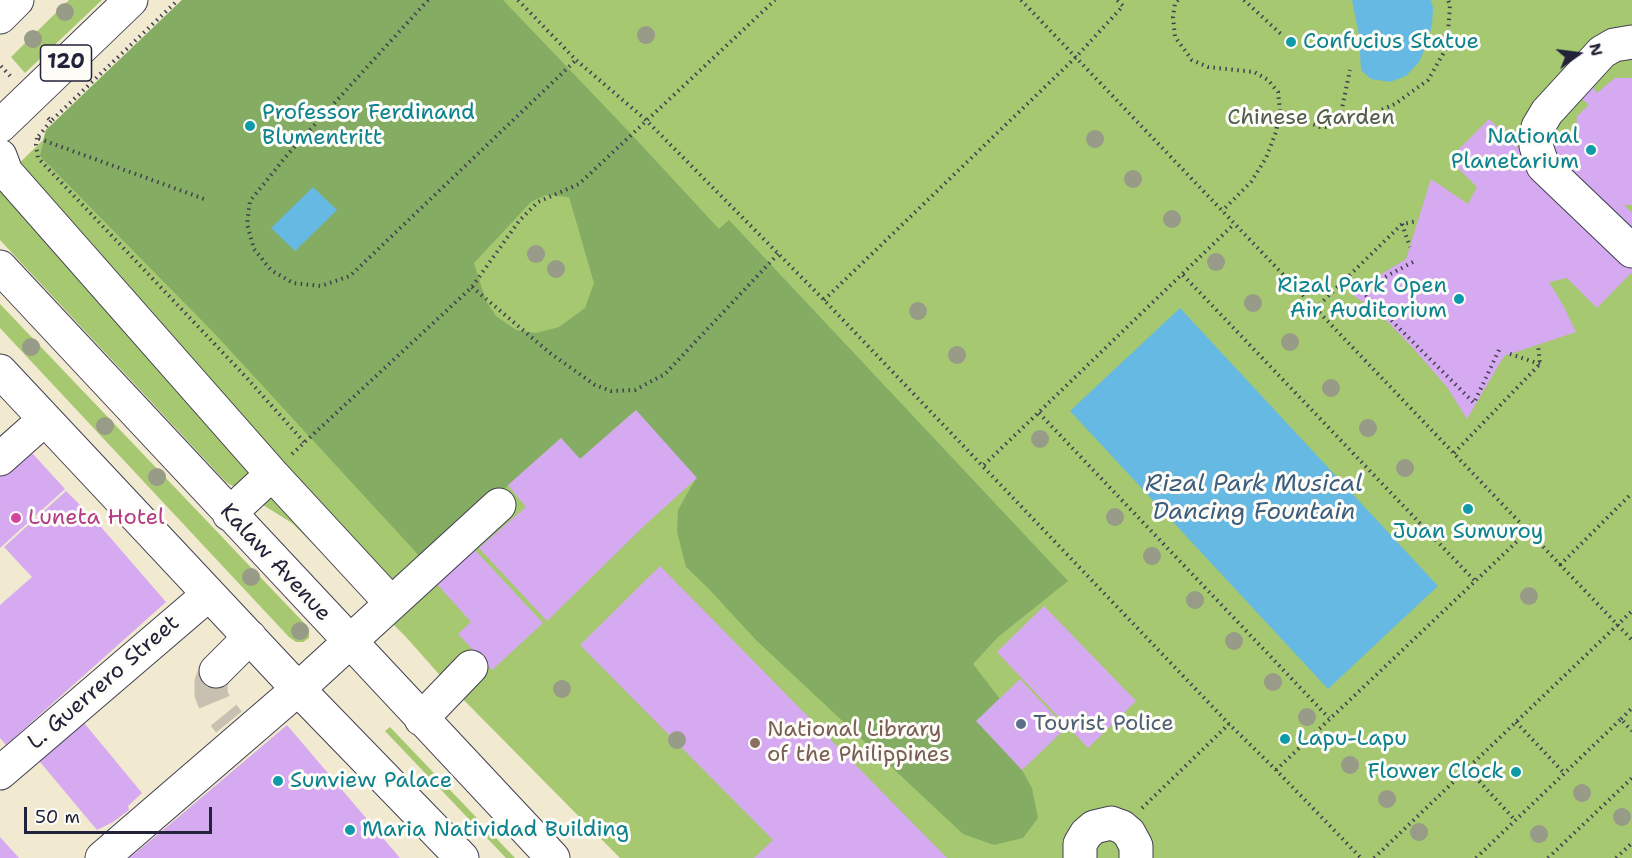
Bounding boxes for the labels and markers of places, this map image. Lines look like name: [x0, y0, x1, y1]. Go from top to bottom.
place label: Confucius Statue: [1303, 29, 1479, 55]
marker: Confucius Statue: [1284, 35, 1298, 49]
place label: Professor Ferdinand Blumentritt: [262, 100, 475, 152]
marker: Professor Ferdinand Blumentritt: [243, 119, 257, 133]
place label: National Planetarium: [1451, 124, 1579, 176]
marker: National Planetarium: [1584, 143, 1598, 157]
place label: Rizal Park Open Air Auditorium: [1277, 273, 1447, 324]
marker: Rizal Park Open Air Auditorium: [1452, 292, 1466, 306]
marker: Juan Sumuroy: [1461, 502, 1475, 516]
place label: Luneta Hotel: [28, 505, 165, 531]
marker: Luneta Hotel: [9, 511, 23, 525]
place label: Juan Sumuroy: [1393, 519, 1543, 545]
place label: Tourist Police: [1033, 711, 1174, 737]
place label: National Library of the Philippines: [767, 717, 950, 768]
marker: Tourist Police: [1014, 717, 1028, 731]
place label: Lapu-Lapu: [1297, 726, 1407, 752]
marker: Lapu-Lapu: [1278, 732, 1292, 746]
marker: National Library of the Philippines: [748, 736, 762, 750]
place label: Flower Clock: [1368, 759, 1504, 785]
marker: Flower Clock: [1509, 765, 1523, 779]
place label: Sunview Palace: [290, 768, 452, 794]
marker: Sunview Palace: [271, 774, 285, 788]
place label: Maria Natividad Building: [362, 817, 629, 843]
marker: Maria Natividad Building: [343, 823, 357, 837]

